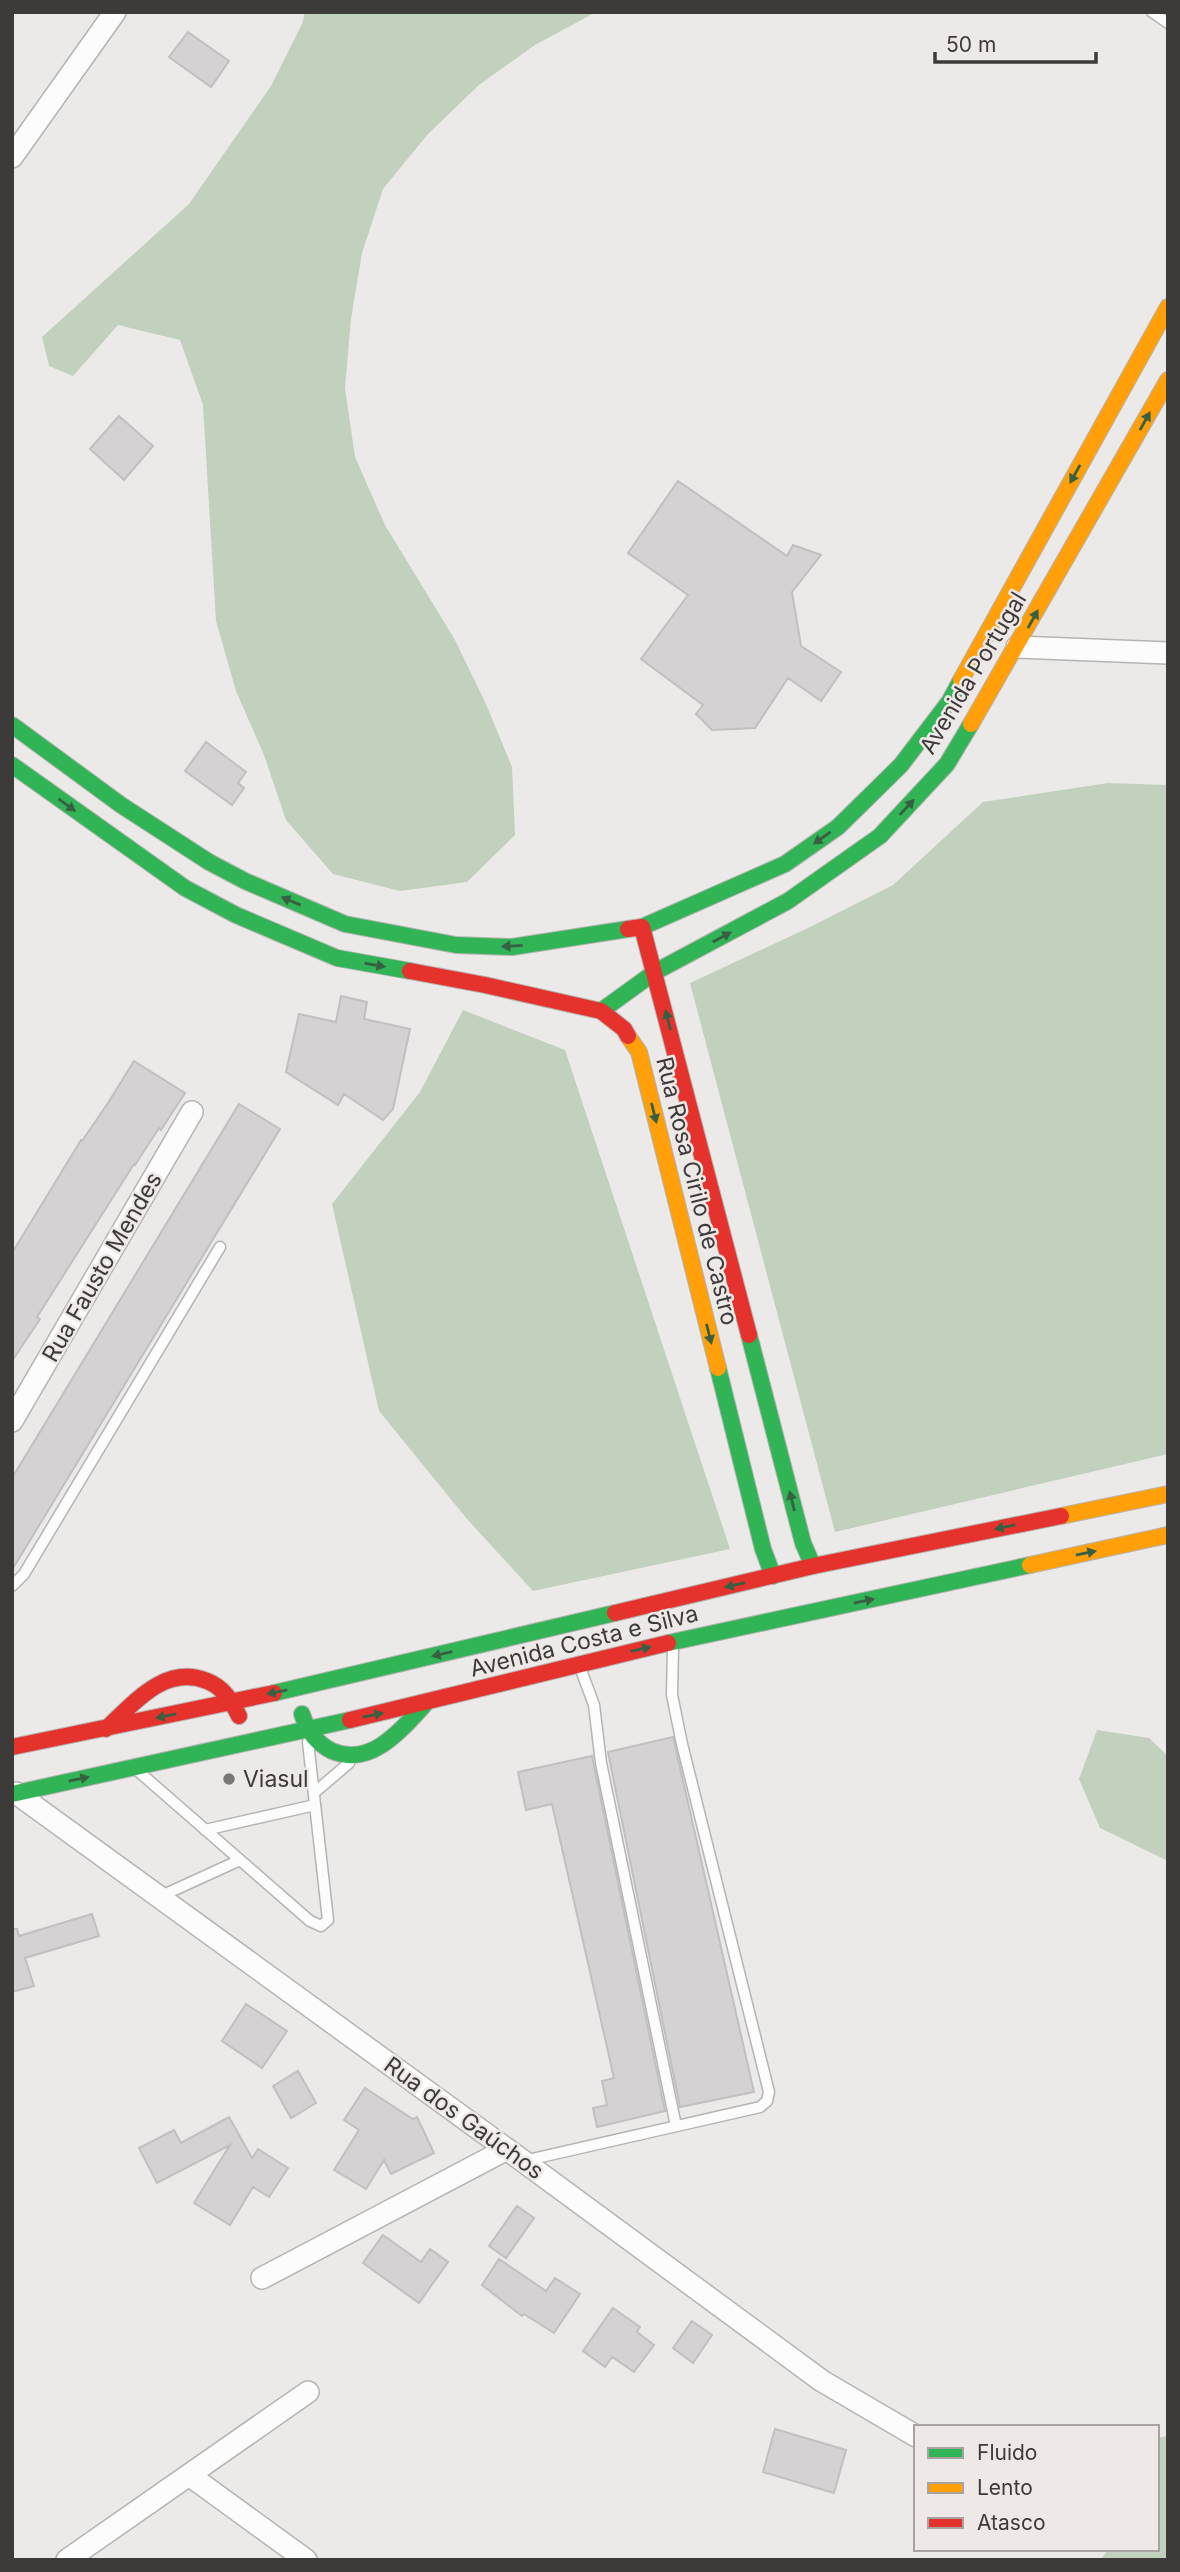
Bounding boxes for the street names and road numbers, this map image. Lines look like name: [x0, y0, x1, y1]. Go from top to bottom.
street label: Avenida Portugal: [914, 587, 1032, 759]
street label: Rua Rosa Cirilo de Castro: [650, 1054, 744, 1328]
street label: Rua Fausto Mendes: [36, 1167, 168, 1367]
street label: Avenida Costa e Silva: [467, 1599, 701, 1683]
street label: Rua dos Gaúchos: [379, 2051, 549, 2185]

